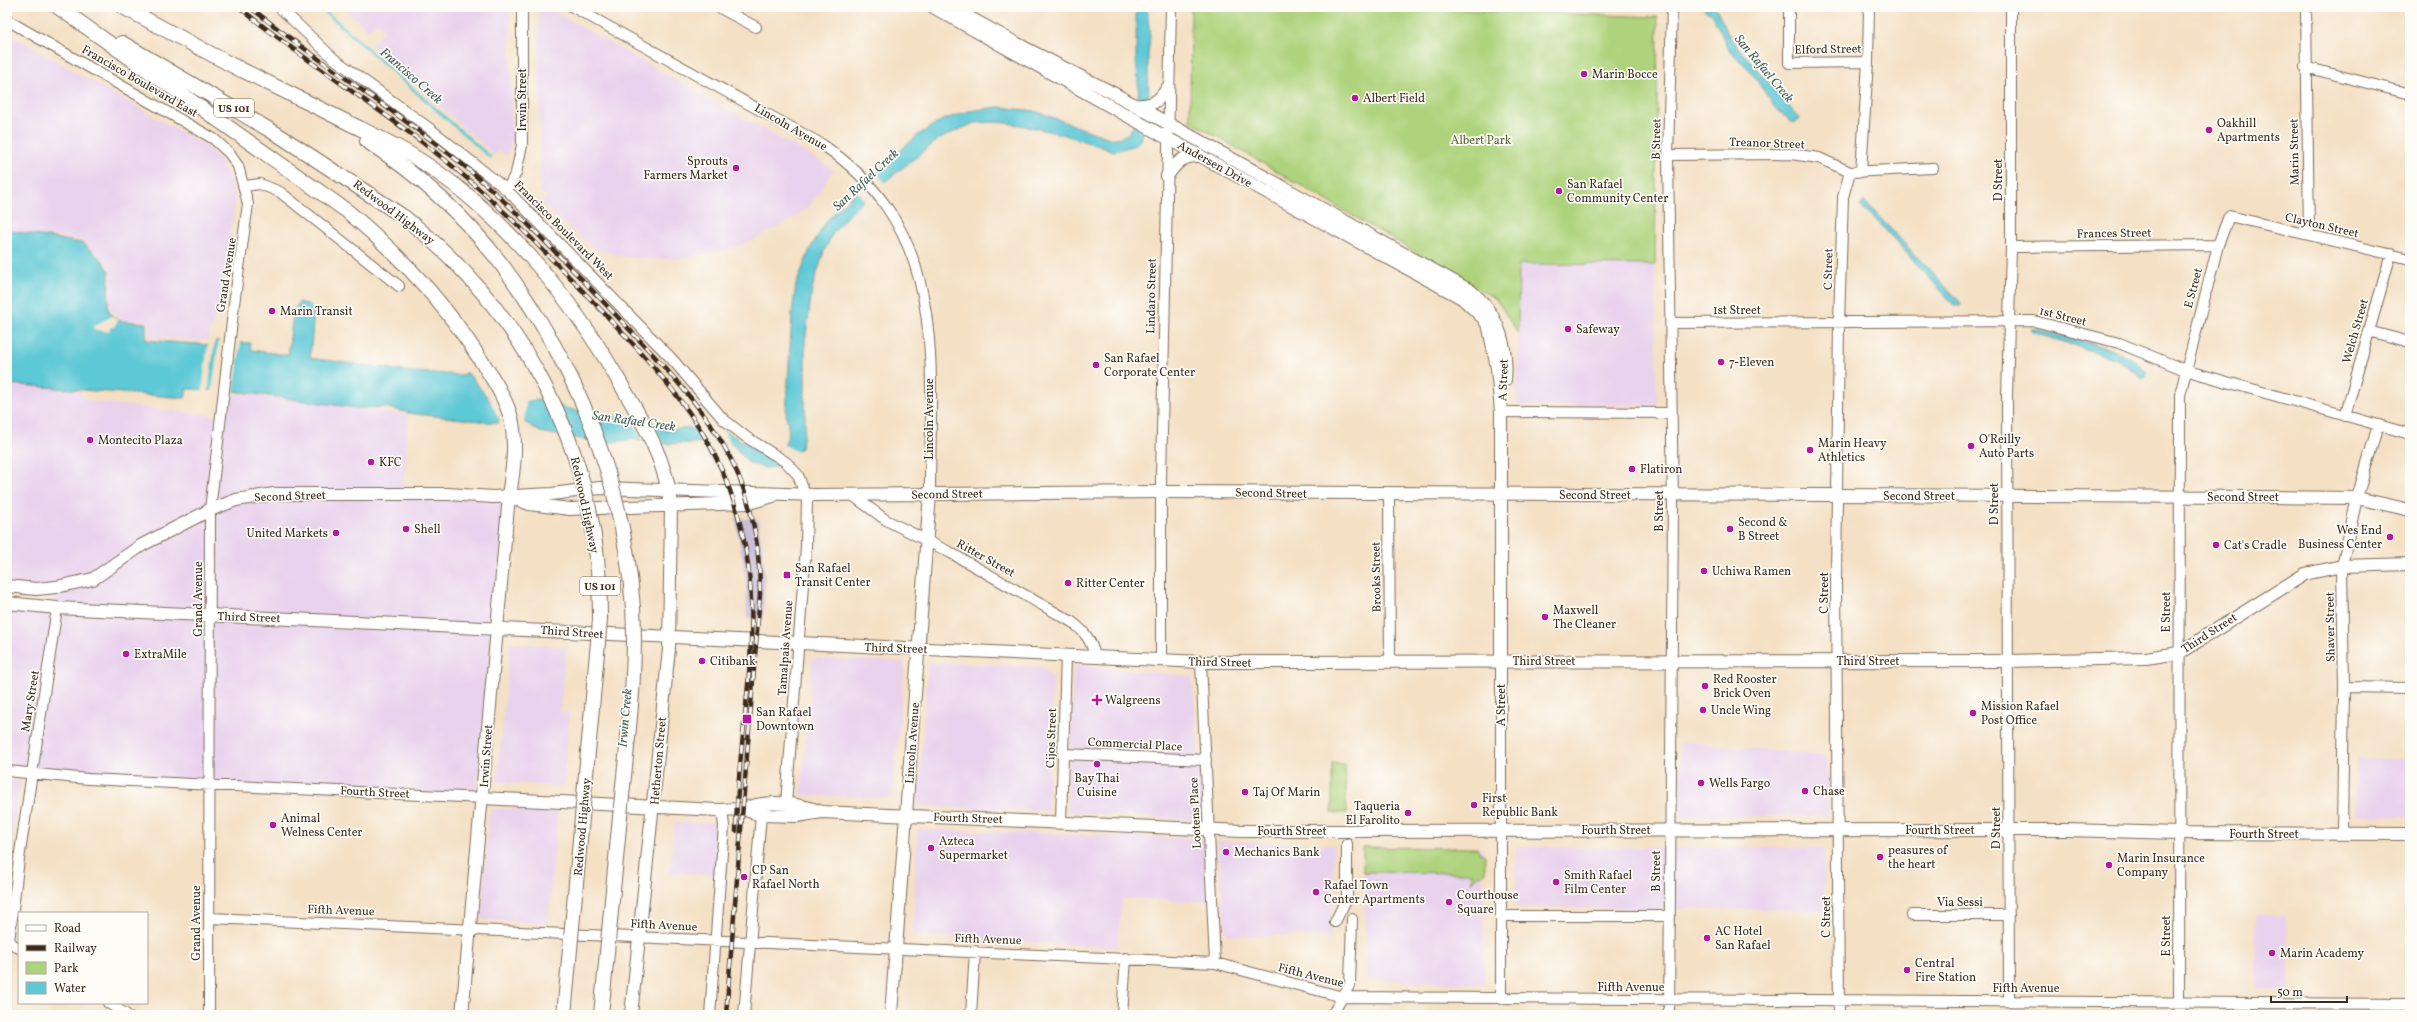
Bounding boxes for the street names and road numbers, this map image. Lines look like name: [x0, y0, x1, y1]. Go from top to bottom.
street label: Elford Street: [1794, 41, 1862, 59]
street label: Francisco Boulevard East: [78, 42, 201, 122]
street label: Irwin Street: [515, 68, 531, 132]
road number: US 101: [214, 99, 254, 117]
street label: Lincoln Avenue: [751, 101, 830, 155]
street label: B Street: [1649, 118, 1665, 160]
street label: Marin Street: [2286, 118, 2304, 186]
street label: Treanor Street: [1729, 135, 1805, 153]
street label: Andersen Drive: [1174, 138, 1255, 192]
street label: D Street: [1991, 159, 2007, 201]
street label: Redwood Highway: [349, 177, 438, 249]
street label: Francisco Boulevard West: [510, 177, 617, 284]
street label: Clayton Street: [2283, 210, 2360, 242]
street label: Frances Street: [2077, 225, 2151, 243]
street label: Grand Avenue: [213, 236, 241, 314]
street label: C Street: [1821, 248, 1837, 290]
street label: Lindaro Street: [1143, 258, 1161, 334]
street label: E Street: [2181, 266, 2207, 310]
street label: Welch Street: [2339, 297, 2373, 365]
street label: 1st Street: [1713, 303, 1761, 319]
street label: 1st Street: [2038, 303, 2088, 331]
street label: A Street: [1495, 359, 1513, 401]
street label: Lincoln Avenue: [922, 378, 938, 460]
street label: Redwood Highway: [566, 455, 602, 555]
street label: D Street: [1987, 483, 2003, 525]
street label: Second Street: [1235, 485, 1307, 503]
street label: Second Street: [911, 486, 983, 504]
street label: Second Street: [254, 488, 326, 506]
street label: Second Street: [1559, 488, 1631, 504]
street label: Second Street: [1883, 489, 1955, 505]
street label: B Street: [1652, 490, 1668, 532]
street label: Second Street: [2207, 490, 2279, 506]
street label: Ritter Street: [953, 536, 1018, 582]
street label: Brooks Street: [1368, 542, 1386, 612]
street label: Grand Avenue: [191, 561, 207, 637]
street label: C Street: [1817, 572, 1833, 614]
road number: US 101: [580, 577, 620, 595]
street label: E Street: [2159, 591, 2175, 633]
street label: Shaver Street: [2322, 592, 2340, 662]
street label: Tamalpais Avenue: [775, 599, 797, 696]
street label: Third Street: [217, 609, 281, 627]
street label: Third Street: [2179, 610, 2240, 658]
street label: Third Street: [540, 623, 604, 643]
street label: Third Street: [864, 640, 928, 658]
street label: Third Street: [1188, 654, 1252, 672]
street label: Third Street: [1512, 654, 1576, 670]
street label: Third Street: [1836, 654, 1900, 670]
street label: Mary Street: [18, 669, 44, 733]
street label: A Street: [1494, 684, 1510, 726]
street label: Lincoln Avenue: [902, 702, 924, 784]
street label: Cijos Street: [1043, 708, 1061, 768]
street label: Hetherton Street: [647, 716, 671, 806]
street label: Irwin Street: [477, 724, 497, 788]
street label: Commercial Place: [1087, 735, 1183, 755]
street label: Lootens Place: [1186, 776, 1206, 849]
street label: Redwood Highway: [571, 777, 595, 877]
street label: Fourth Street: [340, 783, 410, 803]
street label: D Street: [1989, 807, 2005, 849]
street label: Fourth Street: [933, 810, 1003, 828]
street label: Fourth Street: [1581, 823, 1651, 839]
street label: Fourth Street: [1905, 823, 1975, 839]
street label: Fourth Street: [1257, 824, 1327, 840]
street label: Fourth Street: [2229, 827, 2299, 843]
street label: B Street: [1649, 850, 1665, 892]
street label: Grand Avenue: [189, 885, 205, 961]
street label: Via Sessi: [1937, 895, 1983, 911]
street label: C Street: [1819, 896, 1835, 938]
street label: Fifth Avenue: [307, 902, 375, 920]
street label: E Street: [2159, 915, 2175, 957]
street label: Fifth Avenue: [630, 916, 698, 936]
street label: Fifth Avenue: [954, 931, 1022, 949]
street label: Fifth Avenue: [1276, 960, 1346, 992]
street label: Fifth Avenue: [1597, 980, 1665, 996]
street label: Fifth Avenue: [1992, 981, 2060, 997]

